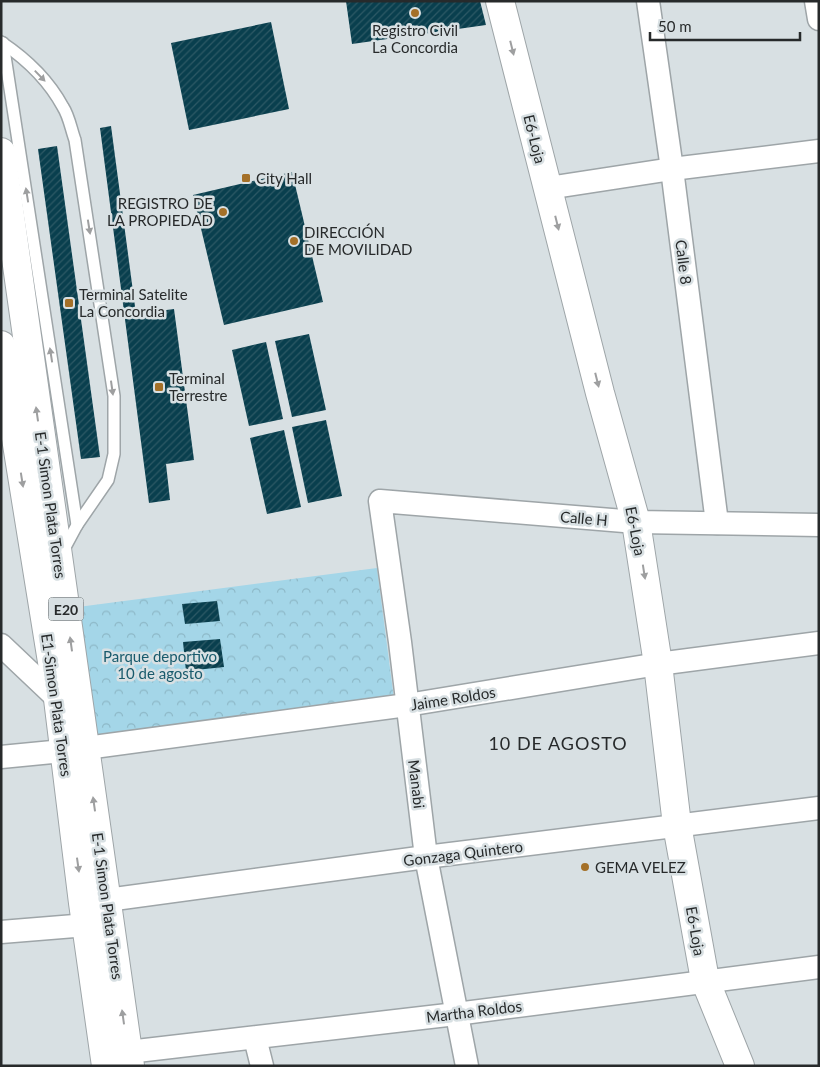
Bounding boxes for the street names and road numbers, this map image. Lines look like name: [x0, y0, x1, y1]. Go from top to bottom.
street label: E6-Loja: [520, 113, 550, 165]
street label: Calle 8: [672, 239, 696, 285]
street label: E-1 Simon Plata Torres: [32, 430, 70, 580]
street label: E6-Loja: [622, 505, 650, 557]
street label: Calle H: [559, 507, 609, 529]
road number: E20: [48, 598, 84, 620]
street label: E1-Simon Plata Torres: [38, 632, 76, 778]
street label: Jaime Roldos: [409, 682, 497, 714]
street label: Manabi: [405, 759, 429, 809]
street label: E-1 Simon Plata Torres: [89, 831, 127, 981]
street label: Gonzaga Quintero: [402, 837, 524, 869]
street label: E6-Loja: [683, 905, 709, 957]
street label: Martha Roldos: [425, 996, 523, 1026]

